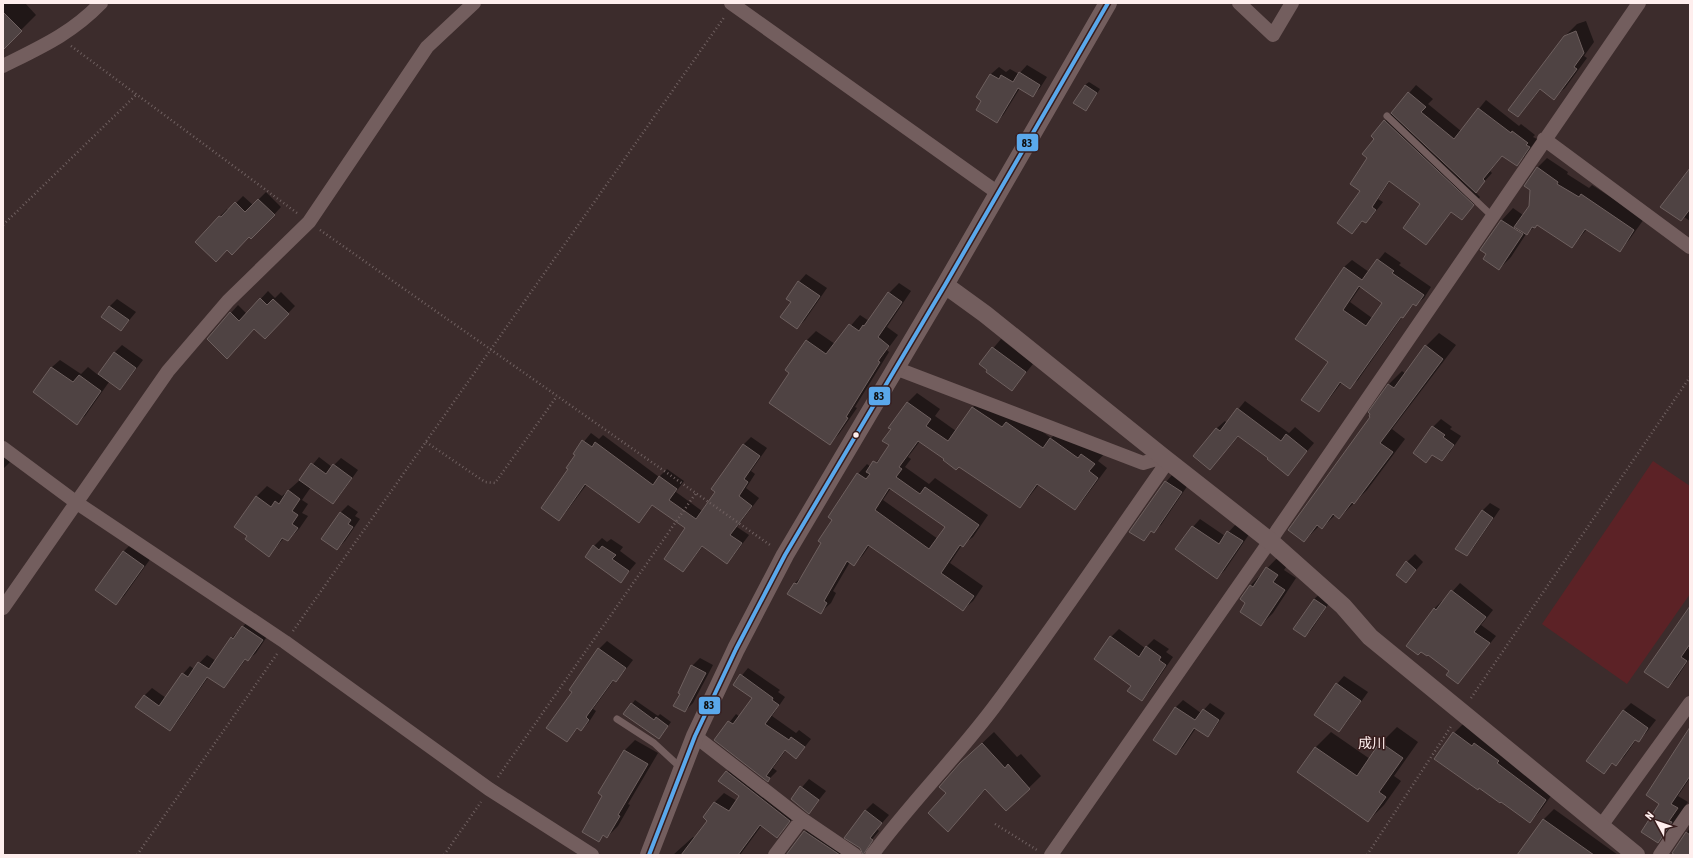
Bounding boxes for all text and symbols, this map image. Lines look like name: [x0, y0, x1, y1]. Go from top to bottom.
line badge: 83: [1016, 133, 1039, 152]
text: 83: [1022, 137, 1032, 149]
line badge: 83: [868, 386, 891, 406]
text: 83: [874, 390, 884, 402]
unlabelled marker: [851, 430, 861, 440]
line badge: 83: [698, 696, 721, 715]
text: 83: [704, 699, 714, 711]
district label: 成川: [1358, 735, 1386, 751]
north arrow: [1637, 802, 1677, 842]
text: N: [1643, 809, 1656, 822]

